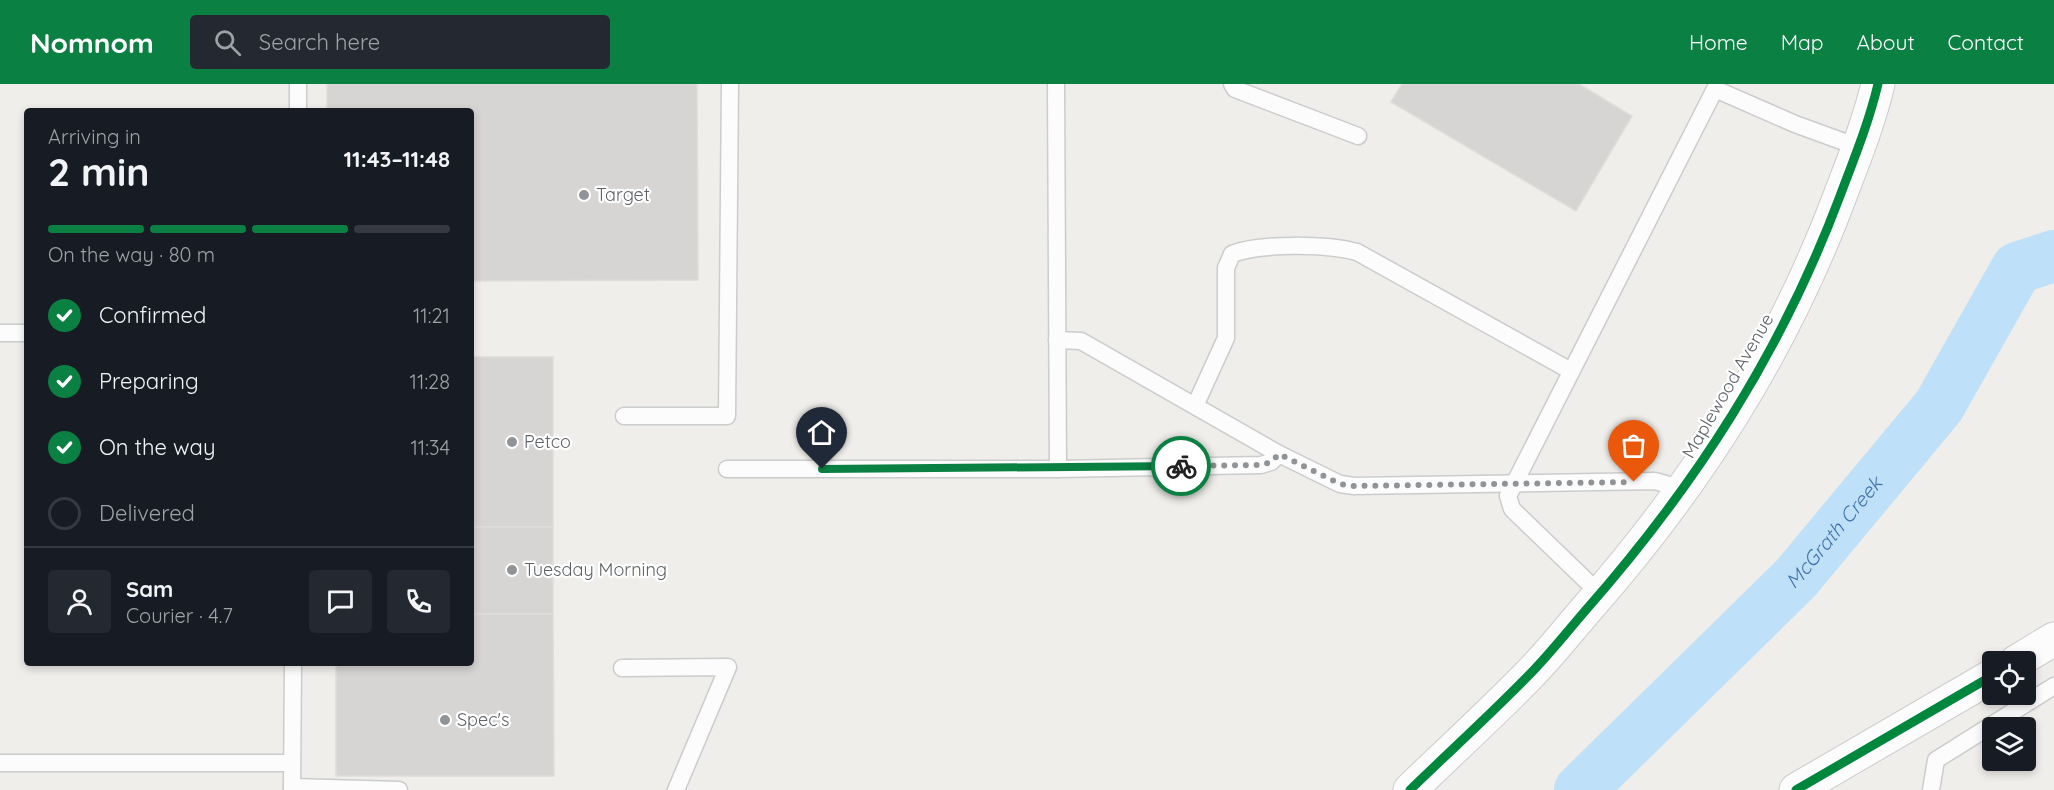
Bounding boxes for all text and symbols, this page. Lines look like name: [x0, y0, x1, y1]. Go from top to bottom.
search box: [190, 15, 610, 69]
text: Nomnom: [30, 25, 154, 60]
icon: search: [211, 26, 244, 59]
text: Search here: [259, 28, 380, 56]
text: Home: [1689, 29, 1748, 55]
text: Map: [1781, 29, 1824, 55]
text: About: [1857, 29, 1915, 55]
text: Contact: [1948, 29, 2024, 55]
text: Arriving in: [48, 124, 141, 149]
text: 11:43–11:48: [344, 145, 450, 173]
text: 2 min: [48, 147, 150, 196]
place label: Target: [596, 183, 650, 206]
marker: Target: [577, 188, 591, 202]
text: On the way · 80 m: [48, 242, 215, 267]
icon: check: [48, 299, 81, 332]
text: Confirmed: [99, 301, 206, 329]
text: 11:21: [413, 303, 450, 328]
street label: Maplewood Avenue: [1677, 309, 1778, 462]
icon: check: [48, 365, 81, 398]
text: Preparing: [99, 367, 199, 395]
text: 11:28: [410, 369, 450, 394]
pin: [796, 407, 847, 469]
icon: home: [805, 416, 838, 449]
pin: [1608, 420, 1659, 482]
icon: bag: [1617, 429, 1650, 462]
place label: Petco: [524, 430, 571, 453]
icon: check: [48, 431, 81, 464]
text: On the way: [99, 433, 215, 461]
text: 11:34: [410, 435, 450, 460]
marker: Petco: [505, 435, 519, 449]
courier: [1151, 436, 1211, 496]
icon: bike: [1165, 450, 1198, 483]
water label: McGrath Creek: [1780, 469, 1889, 593]
text: Delivered: [99, 499, 195, 527]
place label: Tuesday Morning: [524, 558, 667, 581]
marker: Tuesday Morning: [505, 563, 519, 577]
button: person: [48, 570, 111, 633]
button: chat: [309, 570, 372, 633]
button: phone: [387, 570, 450, 633]
text: Sam: [126, 575, 173, 603]
text: Courier · 4.7: [126, 603, 233, 628]
map controls: [1982, 651, 2036, 771]
button: locate: [1982, 651, 2036, 705]
place label: Spec's: [457, 708, 509, 731]
marker: Spec's: [438, 713, 452, 727]
button: layers: [1982, 717, 2036, 771]

